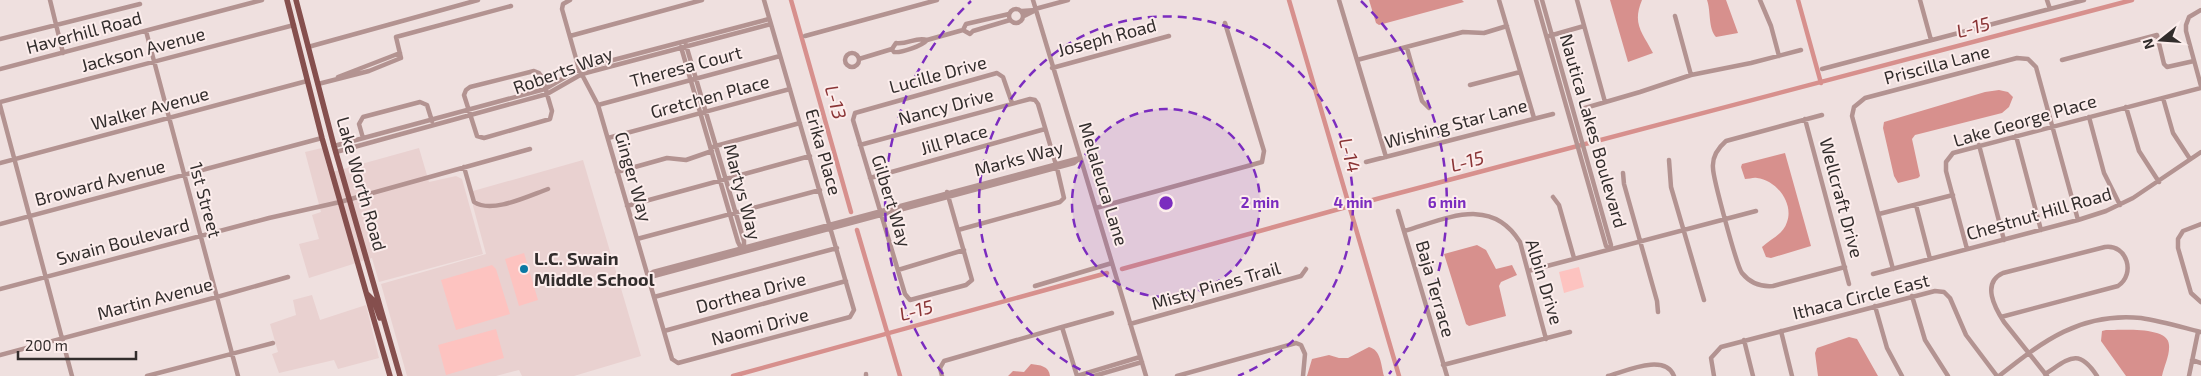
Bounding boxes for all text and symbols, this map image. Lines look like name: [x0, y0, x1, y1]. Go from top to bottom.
street label: Haverhill Road: [23, 6, 144, 58]
water label: L-15: [1953, 11, 1992, 42]
street label: Joseph Road: [1055, 13, 1159, 61]
north arrow: [2136, 15, 2186, 65]
street label: Jackson Avenue: [78, 22, 207, 76]
street label: Nautica Lakes Boulevard: [1556, 31, 1632, 230]
text: N: [2138, 37, 2158, 51]
street label: Priscilla Lane: [1881, 39, 1992, 89]
street label: Theresa Court: [627, 40, 744, 92]
street label: Roberts Way: [510, 42, 616, 98]
street label: Lucille Drive: [887, 50, 989, 98]
street label: Gretchen Place: [648, 70, 772, 122]
street label: Walker Avenue: [88, 82, 211, 134]
water label: L-13: [821, 82, 852, 122]
street label: Nancy Drive: [896, 83, 996, 129]
street label: Lake George Place: [1951, 89, 2099, 151]
street label: Wishing Star Lane: [1382, 93, 1530, 153]
street label: Erika Place: [801, 106, 847, 198]
street label: Lake Worth Road: [332, 114, 392, 253]
street label: Jill Place: [918, 119, 990, 159]
street label: Melaleuca Lane: [1075, 119, 1133, 248]
street label: Ginger Way: [611, 129, 657, 225]
street label: Marks Way: [972, 135, 1066, 180]
water label: L-14: [1335, 135, 1366, 175]
street label: Wellcraft Drive: [1815, 135, 1869, 260]
street label: Martys Way: [720, 141, 766, 243]
water label: L-15: [1447, 145, 1486, 176]
street label: Gilbert Way: [868, 152, 917, 250]
street label: Broward Avenue: [32, 154, 167, 210]
street label: 1st Street: [185, 160, 227, 240]
street label: Chestnut Hill Road: [1964, 182, 2114, 244]
text: 2 min: [1241, 193, 1279, 211]
text: 4 min: [1333, 193, 1373, 211]
text: 6 min: [1428, 193, 1466, 211]
centre of rings: [1157, 194, 1175, 212]
street label: Swain Boulevard: [54, 213, 192, 269]
street label: Albin Drive: [1522, 236, 1568, 327]
street label: Baja Terrace: [1412, 238, 1460, 340]
place label: L.C. Swain Middle School: [534, 247, 655, 290]
street label: Misty Pines Trail: [1149, 256, 1283, 314]
marker: L.C. Swain Middle School: [518, 263, 530, 275]
street label: Dorthea Drive: [693, 267, 808, 317]
street label: Ithaca Circle East: [1790, 268, 1932, 324]
street label: Martin Avenue: [95, 272, 215, 324]
water label: L-15: [896, 294, 935, 325]
street label: Naomi Drive: [709, 302, 811, 350]
scale bar: [18, 328, 135, 360]
text: 200 m: [25, 336, 68, 354]

